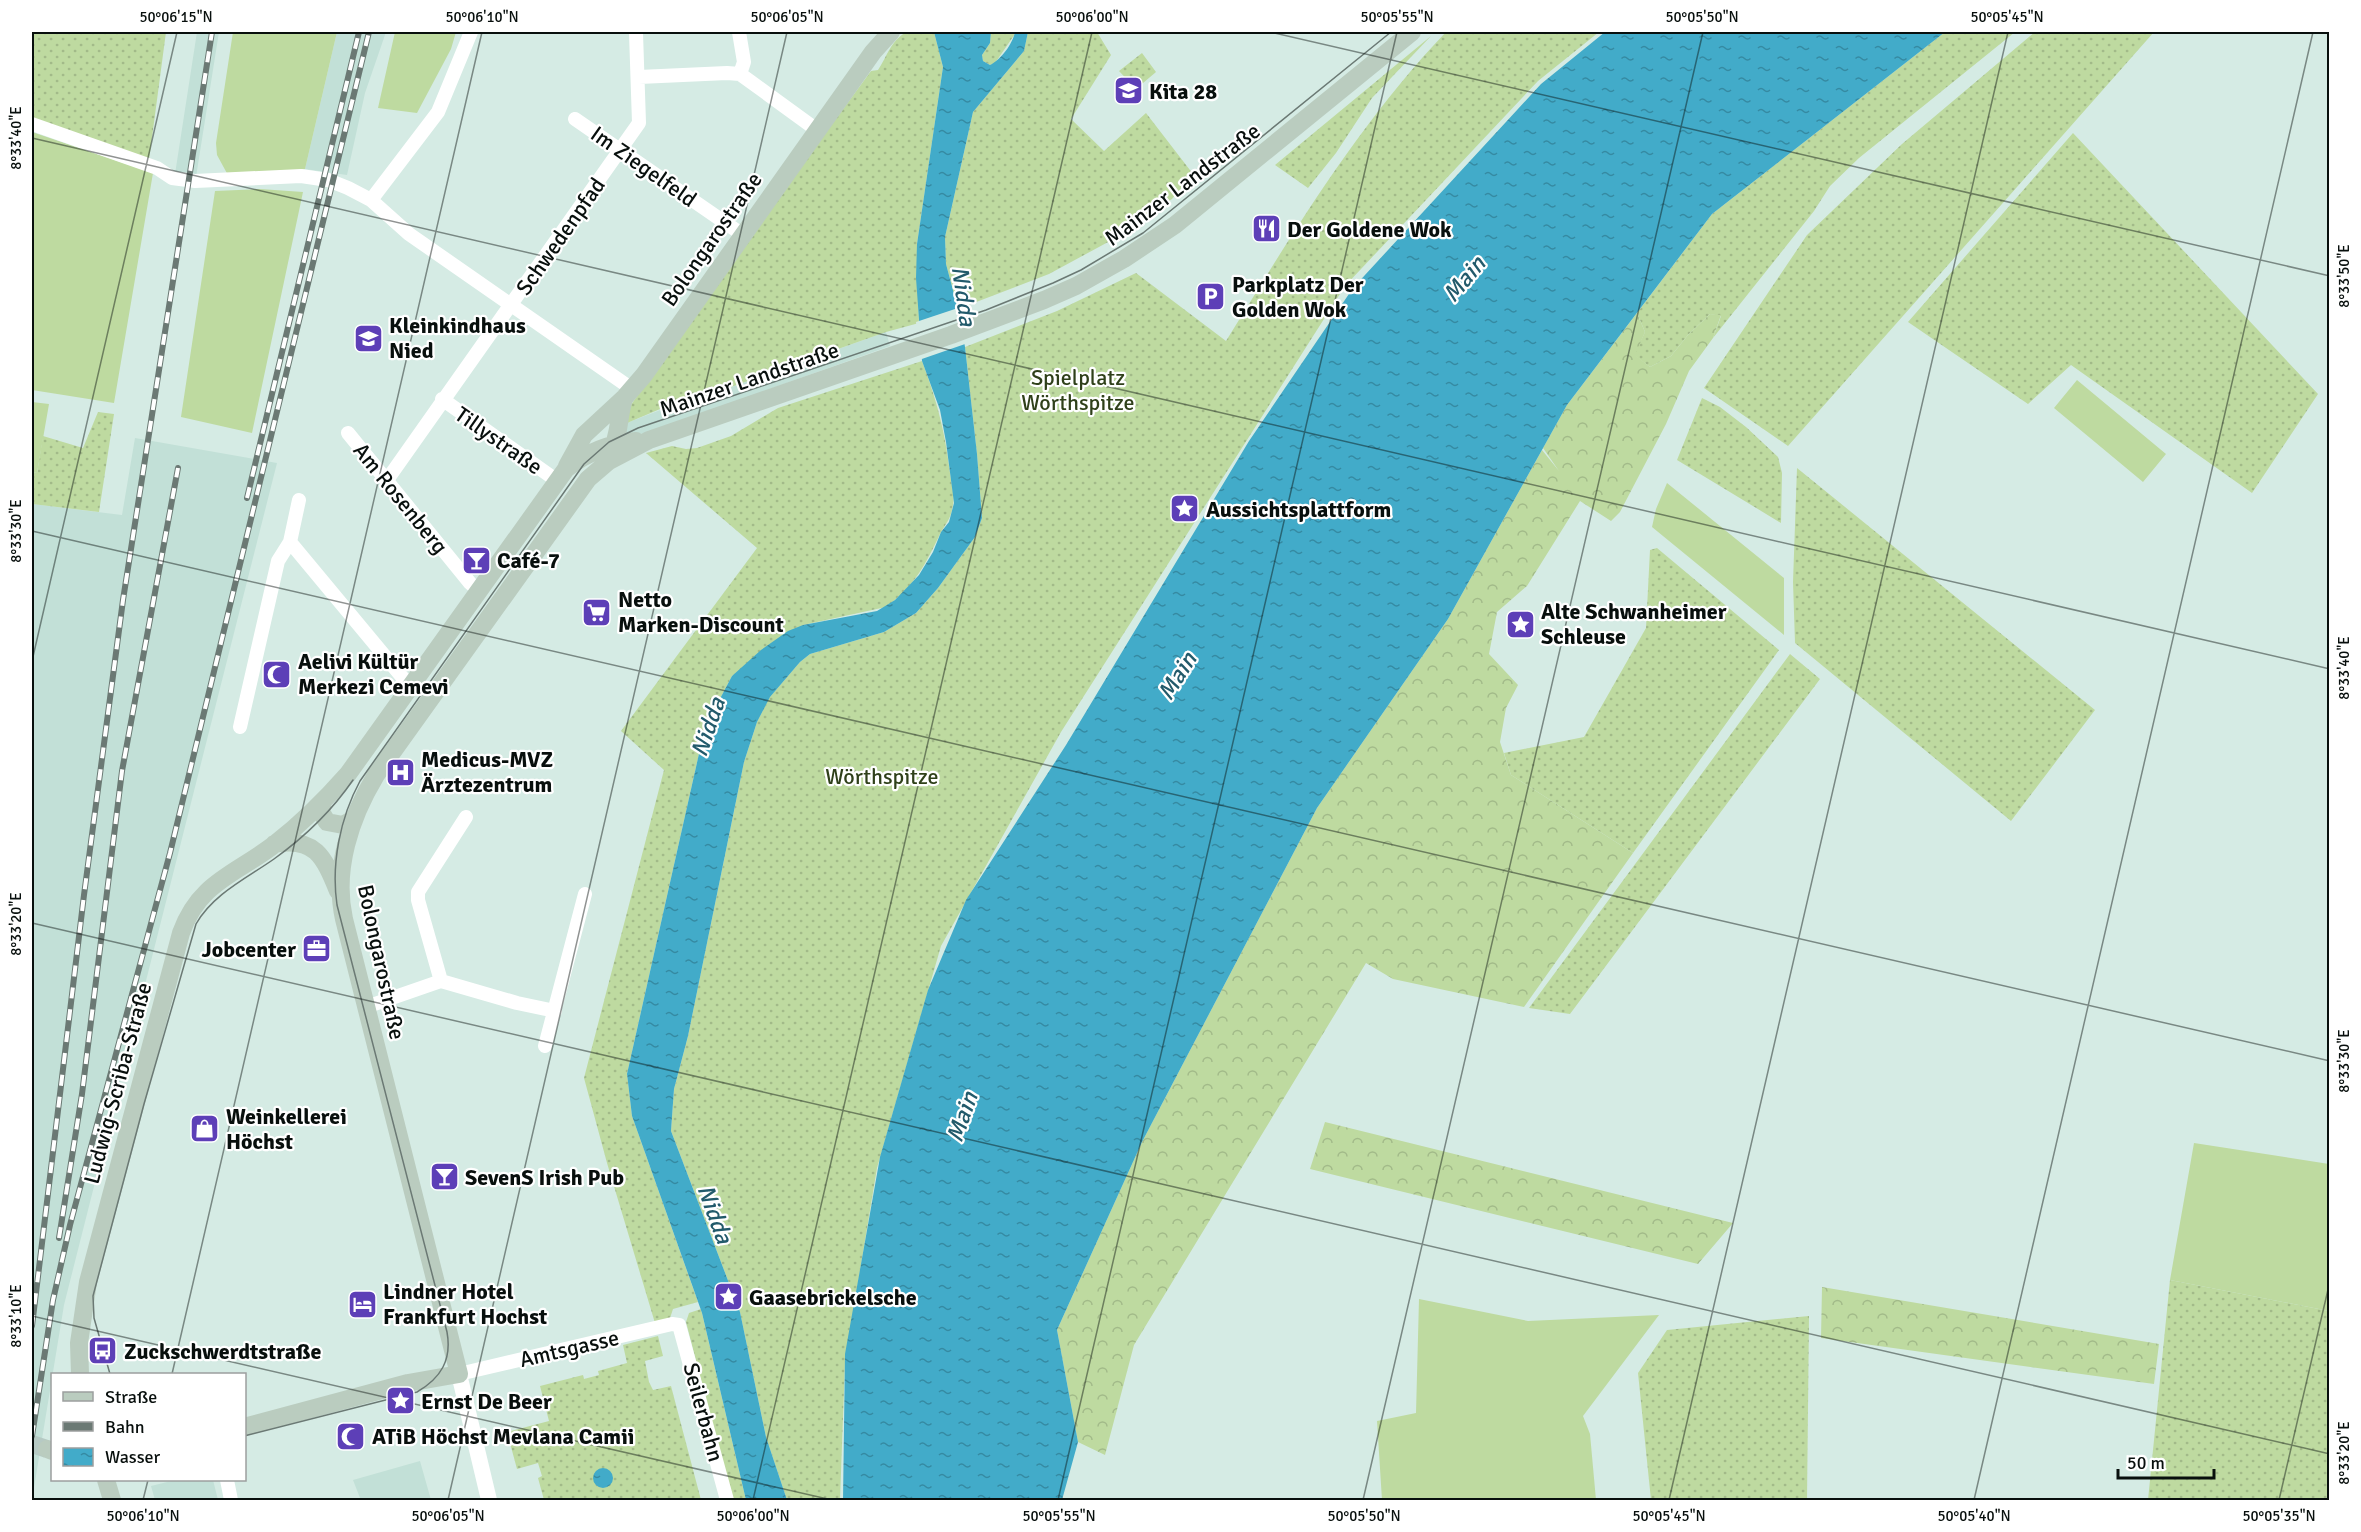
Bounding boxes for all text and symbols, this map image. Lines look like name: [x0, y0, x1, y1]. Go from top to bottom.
text: 50°06'15"N: [139, 8, 213, 26]
text: 50°06'10"N: [445, 8, 519, 26]
text: 50°06'05"N: [750, 8, 824, 26]
text: 50°06'00"N: [1055, 8, 1129, 26]
text: 50°05'55"N: [1360, 8, 1434, 26]
text: 50°05'50"N: [1665, 8, 1739, 26]
text: 50°05'45"N: [1970, 8, 2044, 26]
school or university icon: Kita 28: [1112, 75, 1144, 107]
place label: Kita 28: [1149, 78, 1217, 105]
text: 8°33'40"E: [7, 106, 25, 170]
street label: Mainzer Landstraße: [1099, 117, 1265, 252]
street label: Im Ziegelfeld: [585, 120, 702, 213]
street label: Bolongarostraße: [655, 167, 768, 312]
street label: Schwedenpfad: [510, 172, 611, 300]
restaurant icon: Der Goldene Wok: [1250, 213, 1282, 245]
place label: Der Goldene Wok: [1287, 216, 1452, 243]
text: 8°33'50"E: [2335, 244, 2353, 308]
water label: Main: [1436, 249, 1493, 308]
water label: Nidda: [945, 264, 983, 329]
place label: Parkplatz Der Golden Wok: [1232, 271, 1364, 323]
parking icon: Parkplatz Der Golden Wok: [1195, 281, 1227, 313]
place label: Kleinkindhaus Nied: [389, 312, 526, 364]
school or university icon: Kleinkindhaus Nied: [352, 322, 384, 354]
street label: Mainzer Landstraße: [656, 336, 842, 423]
park label: Spielplatz Wörthspitze: [1021, 364, 1135, 416]
street label: Tillystraße: [450, 400, 548, 480]
street label: Am Rosenberg: [348, 437, 454, 559]
place icon: Aussichtsplattform: [1169, 493, 1201, 525]
place label: Aussichtsplattform: [1206, 496, 1391, 523]
text: 8°33'30"E: [7, 499, 25, 563]
bar icon: Café-7: [460, 544, 492, 576]
place label: Café-7: [497, 547, 560, 574]
place label: Netto Marken-Discount: [618, 586, 784, 638]
supermarket icon: Netto Marken-Discount: [581, 596, 613, 628]
place label: Alte Schwanheimer Schleuse: [1541, 598, 1727, 650]
place icon: Alte Schwanheimer Schleuse: [1504, 608, 1536, 640]
text: 8°33'40"E: [2335, 636, 2353, 700]
water label: Main: [1151, 646, 1204, 706]
place label: Aelivi Kültür Merkezi Cemevi: [298, 648, 449, 700]
mosque icon: Aelivi Kültür Merkezi Cemevi: [261, 658, 293, 690]
water label: Nidda: [684, 693, 732, 760]
place label: Medicus-MVZ Ärztezentrum: [421, 746, 553, 798]
hospital icon: Medicus-MVZ Ärztezentrum: [384, 756, 416, 788]
park label: Wörthspitze: [825, 763, 939, 790]
street label: Bolongarostraße: [352, 882, 411, 1042]
text: 8°33'20"E: [7, 892, 25, 956]
office icon: Jobcenter: [301, 933, 333, 965]
place label: Jobcenter: [201, 936, 296, 963]
street label: Ludwig-Scriba-Straße: [78, 979, 157, 1187]
text: 8°33'30"E: [2335, 1029, 2353, 1093]
water label: Main: [939, 1087, 985, 1146]
place label: Weinkellerei Höchst: [226, 1103, 347, 1155]
shop icon: Weinkellerei Höchst: [189, 1113, 221, 1145]
bar icon: SevenS Irish Pub: [428, 1161, 460, 1193]
place label: SevenS Irish Pub: [465, 1164, 624, 1191]
water label: Nidda: [691, 1180, 740, 1248]
place label: Lindner Hotel Frankfurt Hochst: [383, 1278, 547, 1330]
place icon: Gaasebrickelsche: [712, 1281, 744, 1313]
text: 8°33'10"E: [7, 1284, 25, 1348]
place label: Gaasebrickelsche: [749, 1284, 917, 1311]
hotel icon: Lindner Hotel Frankfurt Hochst: [346, 1288, 378, 1320]
street label: Amtsgasse: [517, 1324, 622, 1373]
bus stop icon: Zuckschwerdtstraße: [87, 1335, 119, 1367]
place label: Zuckschwerdtstraße: [124, 1338, 322, 1365]
street label: Seilerbahn: [677, 1360, 730, 1465]
legend: [51, 1373, 246, 1481]
place icon: Ernst De Beer: [384, 1385, 416, 1417]
text: Straße: [105, 1386, 157, 1408]
place label: Ernst De Beer: [421, 1388, 552, 1415]
text: Bahn: [105, 1416, 145, 1438]
mosque icon: ATiB Höchst Mevlana Camii: [335, 1420, 367, 1452]
text: 8°33'20"E: [2335, 1421, 2353, 1485]
place label: ATiB Höchst Mevlana Camii: [372, 1423, 634, 1450]
scale bar: [2118, 1442, 2214, 1480]
text: Wasser: [105, 1446, 161, 1468]
text: 50 m: [2127, 1452, 2165, 1474]
text: 50°06'10"N: [106, 1507, 180, 1525]
text: 50°06'05"N: [411, 1507, 485, 1525]
text: 50°06'00"N: [716, 1507, 790, 1525]
text: 50°05'55"N: [1022, 1507, 1096, 1525]
text: 50°05'50"N: [1327, 1507, 1401, 1525]
text: 50°05'45"N: [1632, 1507, 1706, 1525]
text: 50°05'40"N: [1937, 1507, 2011, 1525]
text: 50°05'35"N: [2242, 1507, 2316, 1525]

